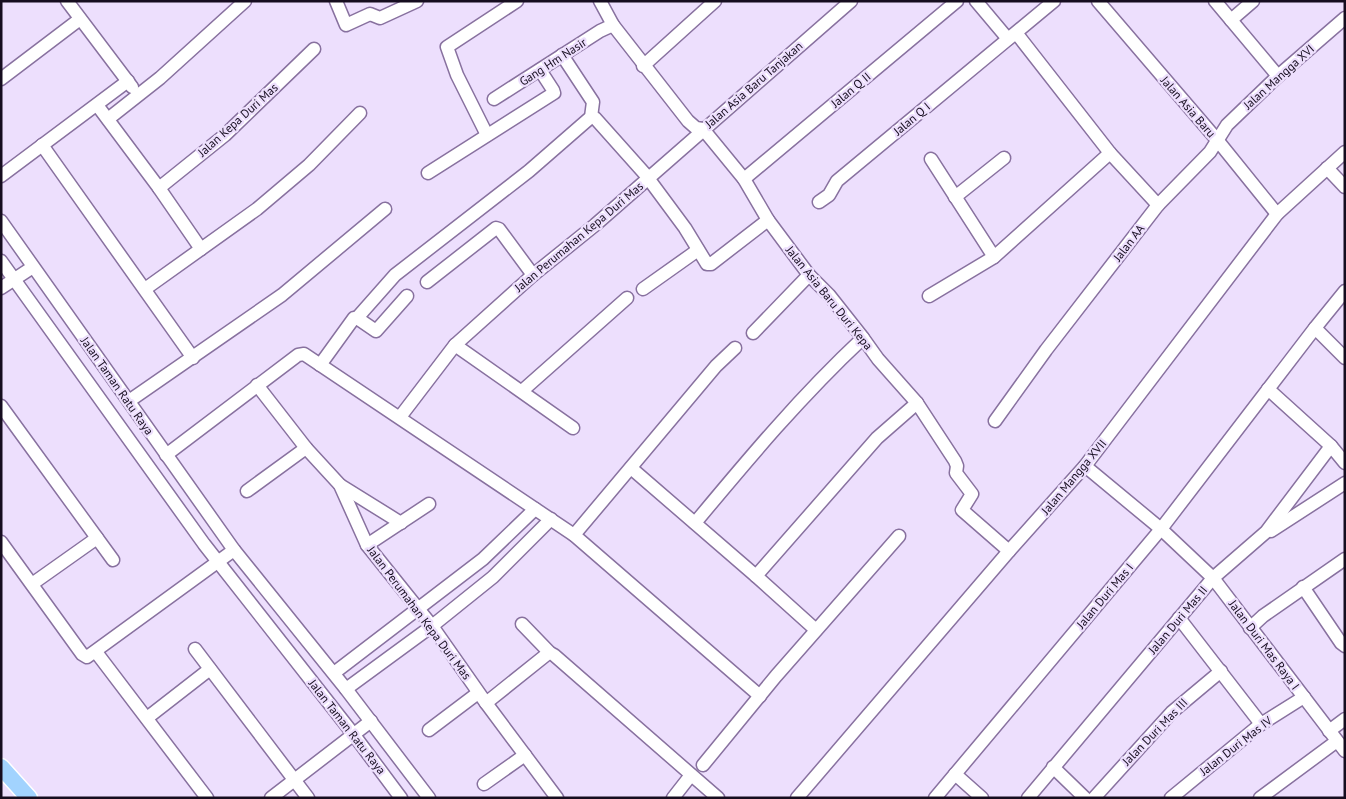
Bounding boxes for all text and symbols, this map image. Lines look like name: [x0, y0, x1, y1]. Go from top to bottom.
street label: Gang Hm Nasir: [516, 34, 589, 89]
street label: Jalan Asia Baru Tanjakan: [701, 38, 806, 132]
street label: Jalan Mangga XVI: [1239, 41, 1317, 113]
street label: Jalan Q II: [827, 69, 874, 111]
street label: Jalan Asia Baru: [1157, 72, 1219, 140]
street label: Jalan Kepa Duri Mas: [194, 80, 281, 160]
street label: Jalan Q I: [889, 99, 933, 139]
street label: Jalan Perumahan Kepa Duri Mas: [511, 178, 646, 296]
street label: Jalan AA: [1109, 221, 1148, 265]
street label: Jalan Asia Baru Duri Kepa: [782, 242, 876, 353]
street label: Jalan Taman Ratu Raya: [77, 333, 157, 438]
street label: Jalan Mangga XVII: [1037, 436, 1109, 518]
street label: Jalan Perumahan Kepa Duri Mas: [364, 542, 475, 682]
street label: Jalan Duri Mas I: [1072, 560, 1136, 632]
street label: Jalan Duri Mas II: [1144, 583, 1210, 658]
street label: Jalan Duri Mas Raya I: [1225, 596, 1303, 693]
street label: Jalan Taman Ratu Raya: [305, 675, 389, 777]
street label: Jalan Duri Mas III: [1118, 695, 1190, 769]
street label: Jalan Duri Mas IV: [1196, 713, 1275, 779]

